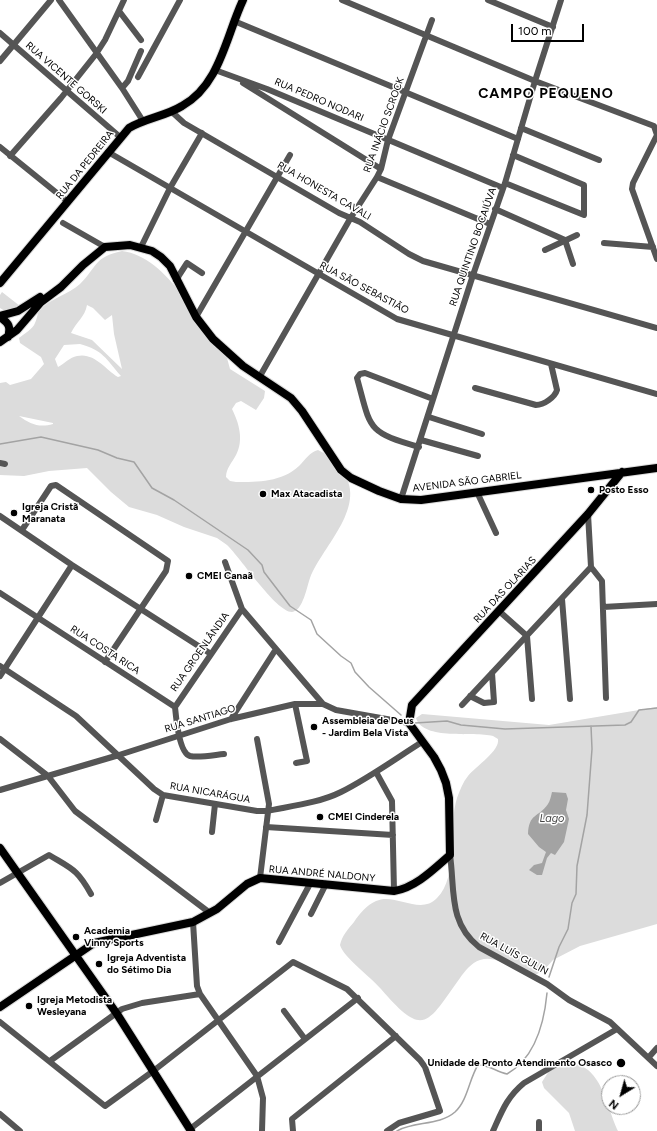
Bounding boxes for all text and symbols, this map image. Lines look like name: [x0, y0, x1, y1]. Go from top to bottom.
scale bar: [513, 16, 586, 42]
text: 100 m: [518, 24, 552, 38]
street label: RUA VICENTE GORSKI: [23, 40, 109, 116]
street label: RUA PEDRO NODARI: [273, 76, 365, 124]
street label: RUA INÁCIO SCROCK: [361, 76, 407, 174]
district label: CAMPO PEQUENO: [478, 86, 614, 102]
street label: RUA DA PEDREIRA: [54, 128, 116, 202]
street label: RUA HONESTA CAVALI: [275, 159, 373, 223]
street label: RUA QUINTINO BOCAIÚVA: [447, 186, 499, 308]
street label: RUA SÃO SEBASTIÃO: [317, 259, 411, 317]
street label: AVENIDA SÃO GABRIEL: [412, 469, 522, 495]
place label: Posto Esso: [599, 484, 649, 496]
marker: Posto Esso: [586, 485, 596, 495]
place label: Max Atacadista: [271, 488, 342, 500]
marker: Max Atacadista: [258, 489, 268, 499]
place label: Igreja Cristã Maranata: [22, 501, 78, 524]
marker: Igreja Cristã Maranata: [9, 508, 19, 518]
street label: RUA DAS OLARIAS: [471, 554, 539, 626]
place label: CMEI Canaã: [197, 570, 253, 582]
marker: CMEI Canaã: [184, 571, 194, 581]
street label: RUA GROENLÂNDIA: [168, 610, 232, 694]
street label: RUA COSTA RICA: [68, 623, 142, 677]
street label: RUA SANTIAGO: [163, 703, 237, 735]
place label: Assembleia de Deus - Jardim Bela Vista: [322, 715, 414, 738]
marker: Assembleia de Deus - Jardim Bela Vista: [309, 722, 319, 732]
street label: RUA NICARÁGUA: [169, 780, 251, 806]
place label: CMEI Cinderela: [328, 811, 399, 823]
marker: CMEI Cinderela: [315, 812, 325, 822]
water label: Lago: [539, 812, 565, 826]
street label: RUA ANDRÉ NALDONY: [268, 863, 376, 885]
place label: Academia Vinny Sports: [84, 925, 144, 948]
street label: RUA LUÍS GULIN: [478, 930, 550, 978]
marker: Academia Vinny Sports: [71, 932, 81, 942]
place label: Igreja Adventista do Sétimo Dia: [107, 952, 186, 976]
marker: Igreja Adventista do Sétimo Dia: [94, 959, 104, 969]
place label: Igreja Metodista Wesleyana: [37, 994, 112, 1018]
marker: Igreja Metodista Wesleyana: [24, 1001, 34, 1011]
place label: Unidade de Pronto Atendimento Osasco: [428, 1057, 612, 1069]
marker: Unidade de Pronto Atendimento Osasco: [615, 1057, 627, 1069]
north arrow: [601, 1075, 641, 1115]
text: N: [607, 1096, 621, 1112]

